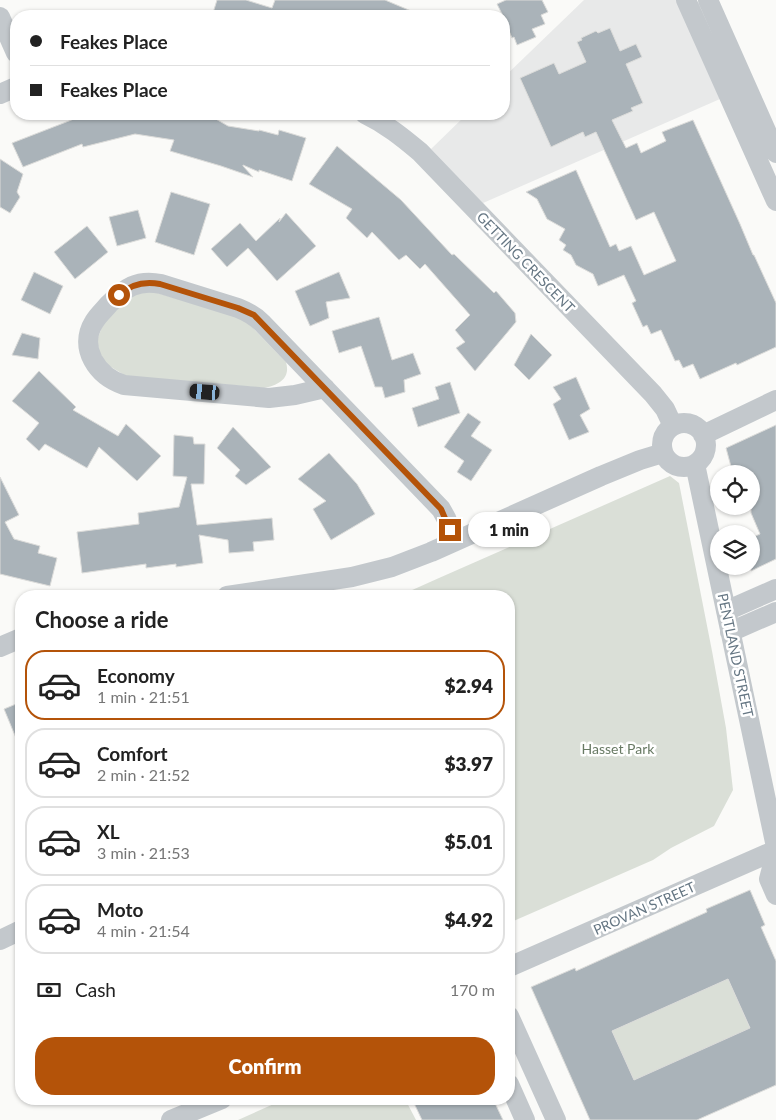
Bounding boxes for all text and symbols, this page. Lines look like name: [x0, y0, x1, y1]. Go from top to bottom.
text: Feakes Place: [60, 30, 168, 53]
text: Feakes Place: [60, 78, 168, 101]
street label: GETTING CRESCENT: [474, 208, 579, 316]
route start: [108, 284, 130, 306]
car: [189, 383, 220, 401]
map controls: [710, 465, 760, 575]
button: locate: [710, 465, 760, 515]
callout: 1 min: [468, 512, 550, 548]
route end: [439, 519, 461, 541]
text: 1 min: [489, 520, 529, 539]
button: layers: [710, 525, 760, 575]
street label: PENTLAND STREET: [715, 592, 758, 719]
text: Choose a ride: [35, 606, 169, 633]
icon: car: [37, 663, 82, 708]
text: Economy: [97, 664, 175, 687]
text: $2.94: [444, 674, 493, 697]
text: 1 min · 21:51: [97, 687, 190, 706]
park label: Hasset Park: [582, 740, 655, 757]
icon: car: [37, 741, 82, 786]
text: Comfort: [97, 742, 168, 765]
text: $3.97: [444, 752, 493, 775]
text: 2 min · 21:52: [97, 765, 190, 784]
icon: car: [37, 819, 82, 864]
text: XL: [97, 820, 120, 843]
text: $5.01: [444, 830, 493, 853]
text: 3 min · 21:53: [97, 843, 190, 862]
street label: PROVAN STREET: [590, 878, 698, 938]
icon: car: [37, 897, 82, 942]
text: Moto: [97, 898, 143, 921]
text: $4.92: [444, 908, 493, 931]
text: 4 min · 21:54: [97, 921, 190, 940]
icon: cash: [35, 976, 63, 1004]
text: Cash: [75, 978, 116, 1001]
text: 170 m: [450, 980, 495, 999]
button: Confirm: [35, 1037, 495, 1095]

